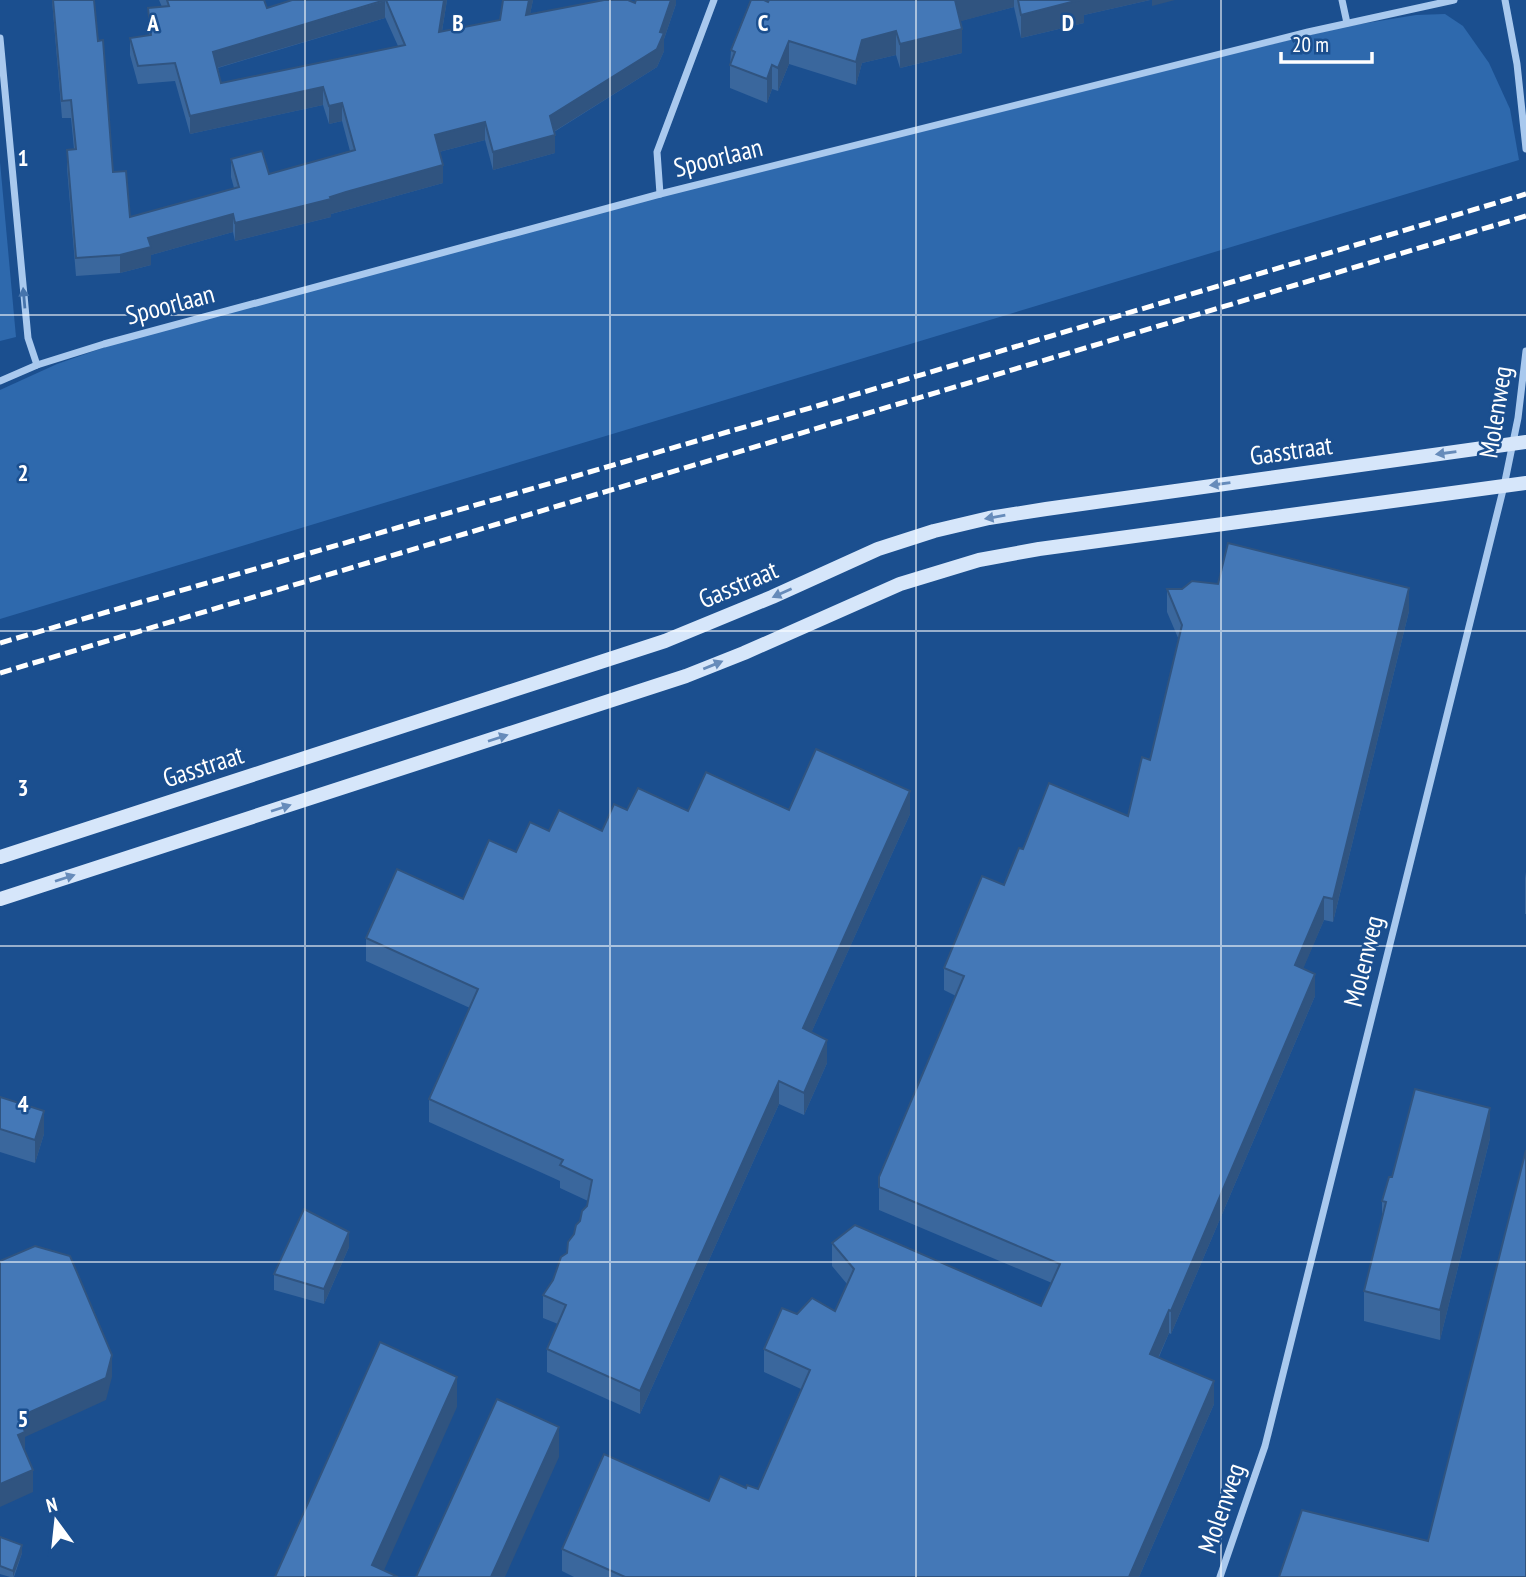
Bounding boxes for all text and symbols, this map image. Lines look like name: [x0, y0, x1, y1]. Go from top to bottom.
text: A: [146, 8, 159, 37]
text: B: [452, 8, 464, 37]
text: C: [758, 8, 769, 37]
text: D: [1062, 8, 1074, 37]
scale bar: [1281, 21, 1372, 65]
text: 20 m: [1292, 31, 1329, 58]
street label: Spoorlaan: [670, 130, 766, 184]
text: 1: [18, 143, 29, 172]
street label: Spoorlaan: [122, 276, 218, 332]
one-way arrow: [18, 287, 29, 309]
street label: Molenweg: [1471, 364, 1519, 460]
street label: Gasstraat: [1248, 428, 1334, 472]
one-way arrow: [1435, 448, 1457, 459]
text: 2: [18, 458, 29, 487]
one-way arrow: [1209, 479, 1231, 490]
one-way arrow: [984, 512, 1006, 523]
street label: Gasstraat: [693, 553, 783, 615]
one-way arrow: [771, 588, 792, 599]
one-way arrow: [703, 660, 724, 671]
one-way arrow: [488, 732, 509, 743]
street label: Gasstraat: [158, 737, 248, 795]
text: 3: [18, 773, 29, 802]
one-way arrow: [271, 803, 292, 813]
one-way arrow: [55, 873, 76, 883]
street label: Molenweg: [1336, 912, 1390, 1010]
text: 4: [18, 1089, 29, 1118]
text: 5: [18, 1404, 29, 1433]
street label: Molenweg: [1190, 1459, 1252, 1557]
north arrow: [21, 1486, 91, 1556]
text: N: [44, 1492, 60, 1517]

